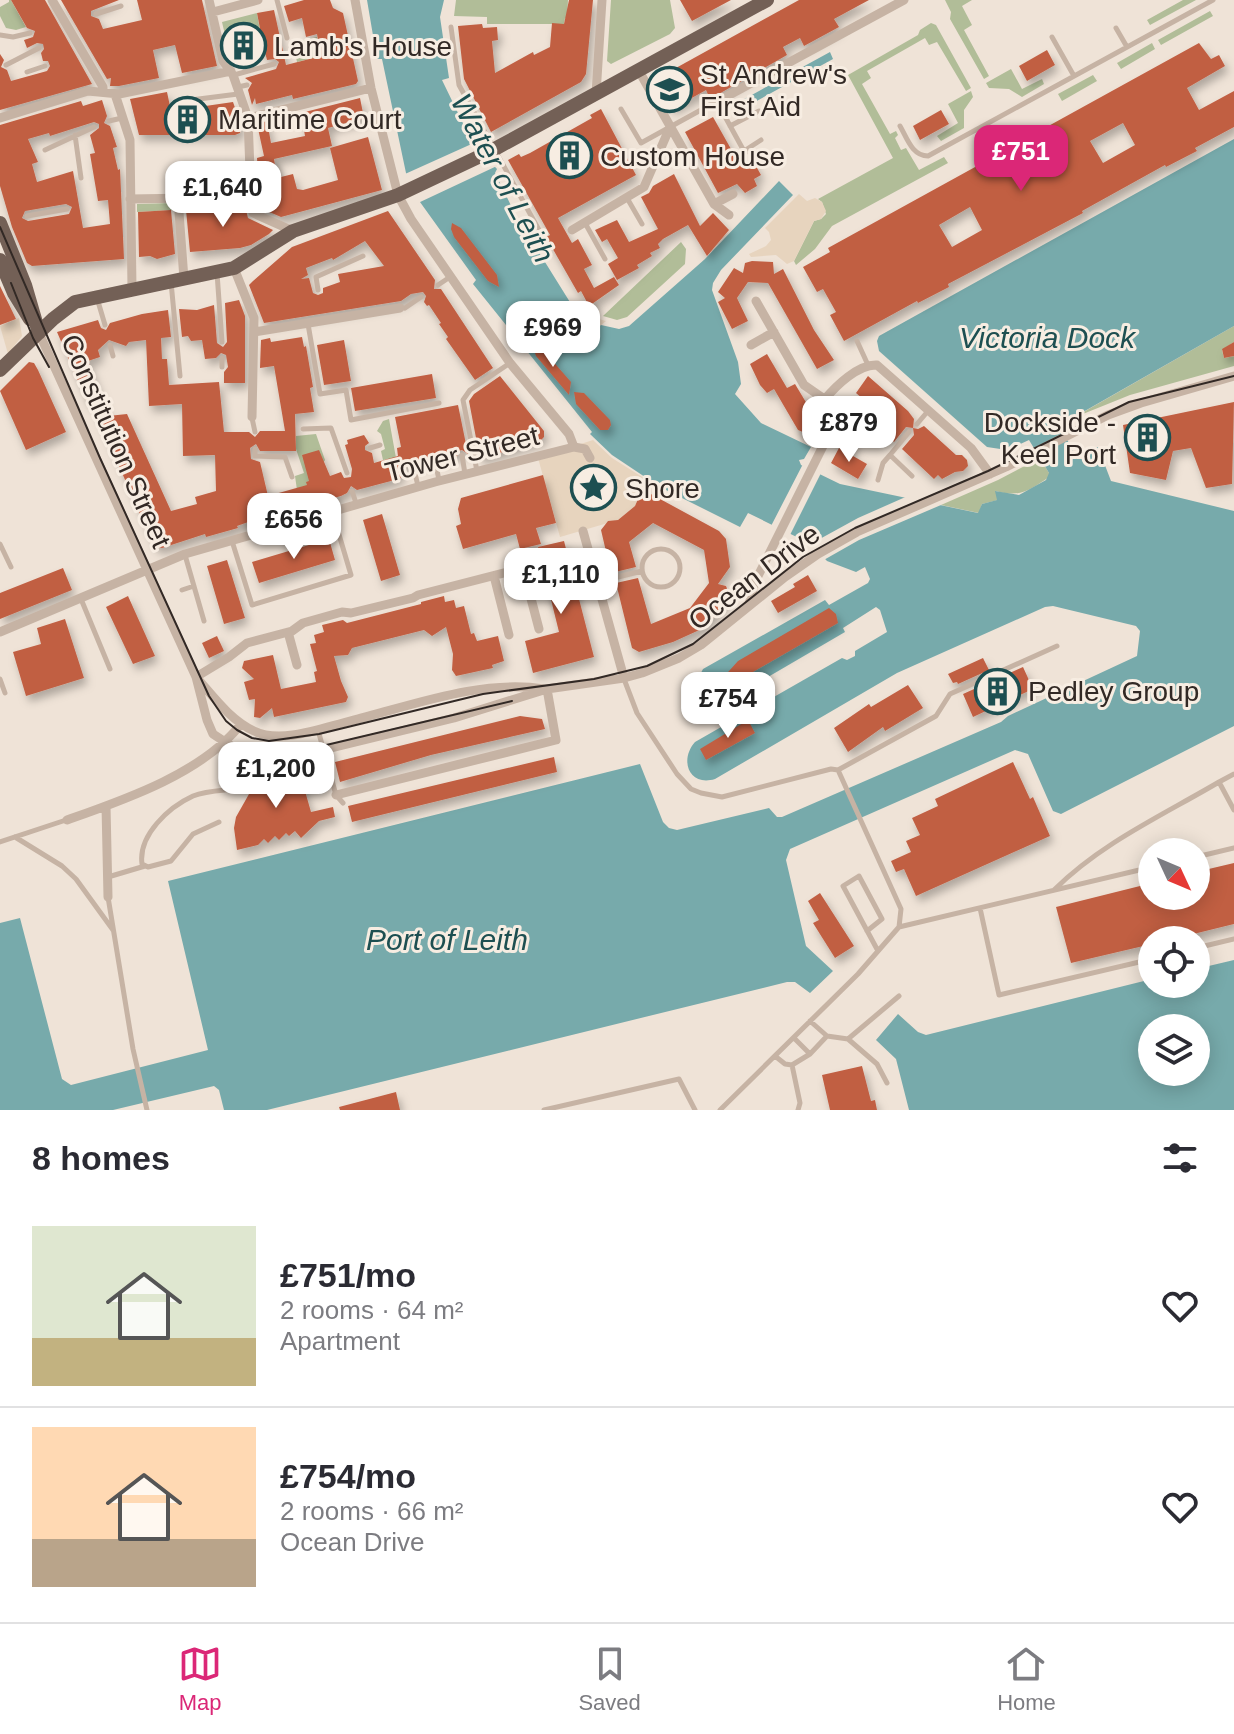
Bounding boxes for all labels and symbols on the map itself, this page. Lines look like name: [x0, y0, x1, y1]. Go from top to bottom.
building icon: Lamb's House: [219, 22, 267, 70]
place label: Lamb's House: [274, 31, 452, 62]
place label: St Andrew's First Aid: [700, 59, 847, 122]
school or university icon: St Andrew's First Aid: [645, 66, 693, 114]
water label: Water of Leith: [445, 88, 561, 268]
building icon: Maritime Court: [163, 95, 211, 143]
place label: Maritime Court: [218, 104, 402, 135]
pin: £751: [974, 125, 1068, 193]
building icon: Custom House: [545, 132, 593, 180]
place label: Custom House: [600, 141, 785, 172]
pin: £1,640: [158, 161, 288, 229]
pin: £969: [506, 301, 600, 369]
water label: Victoria Dock: [959, 321, 1137, 354]
street label: Constitution Street: [55, 329, 177, 553]
pin: £879: [802, 396, 896, 464]
place label: Dockside - Keel Port: [984, 407, 1116, 470]
building icon: Dockside - Keel Port: [1123, 414, 1171, 462]
street label: Tower Street: [382, 420, 542, 488]
place icon: Shore: [570, 464, 618, 512]
place label: Shore: [625, 473, 700, 504]
pin: £656: [247, 493, 341, 561]
street label: Ocean Drive: [683, 518, 825, 636]
pin: £1,110: [496, 548, 626, 616]
building icon: Pedley Group: [973, 667, 1021, 715]
pin: £754: [681, 672, 775, 740]
place label: Pedley Group: [1028, 676, 1199, 707]
pin: £1,200: [211, 742, 341, 810]
north arrow: [1138, 838, 1210, 910]
water label: Port of Leith: [366, 923, 528, 956]

